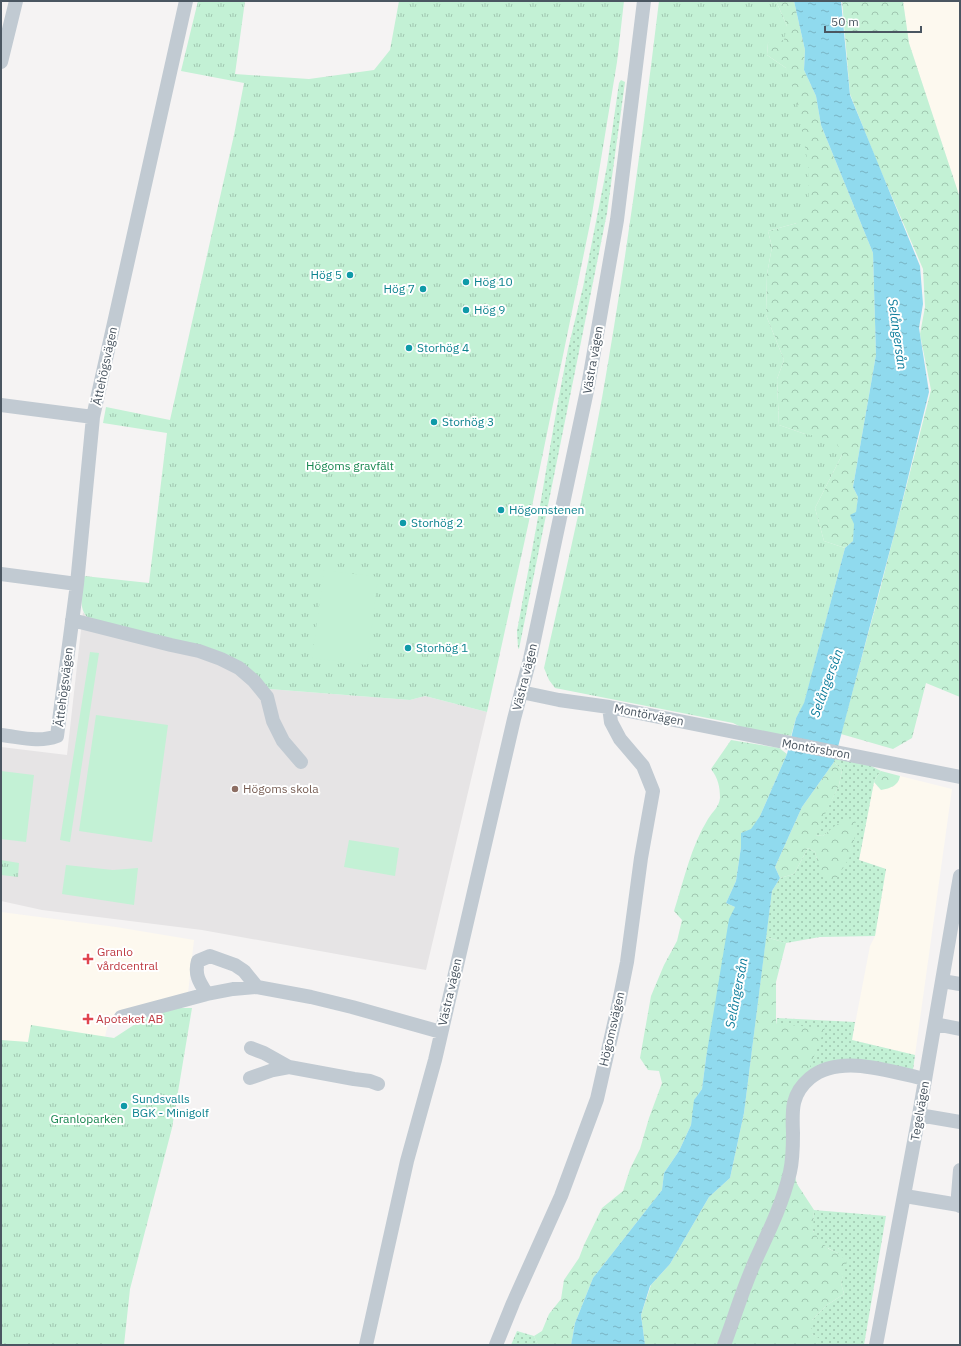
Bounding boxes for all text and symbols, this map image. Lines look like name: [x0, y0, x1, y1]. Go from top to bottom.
scale bar: [825, 8, 921, 34]
text: 50 m: [831, 14, 859, 29]
place label: Hög 5: [310, 267, 342, 282]
marker: Hög 5: [345, 270, 355, 280]
place label: Hög 10: [474, 274, 513, 289]
marker: Hög 10: [461, 277, 471, 287]
place label: Hög 7: [383, 281, 415, 296]
marker: Hög 7: [418, 284, 428, 294]
water label: Selångersån: [884, 297, 911, 371]
place label: Hög 9: [474, 302, 506, 317]
marker: Hög 9: [461, 305, 471, 315]
street label: Ättehögsvägen: [89, 325, 120, 407]
street label: Västra vägen: [579, 325, 606, 395]
place label: Storhög 4: [417, 340, 469, 355]
marker: Storhög 4: [404, 343, 414, 353]
place label: Storhög 3: [442, 414, 494, 429]
marker: Storhög 3: [429, 417, 439, 427]
park label: Högoms gravfält: [306, 458, 394, 473]
place label: Högomstenen: [509, 502, 584, 517]
marker: Högomstenen: [496, 505, 506, 515]
place label: Storhög 2: [411, 515, 463, 530]
marker: Storhög 2: [398, 518, 408, 528]
place label: Storhög 1: [416, 640, 468, 655]
street label: Västra vägen: [509, 642, 540, 712]
marker: Storhög 1: [403, 643, 413, 653]
street label: Ättehögsvägen: [51, 646, 76, 728]
water label: Selångersån: [806, 647, 847, 720]
street label: Montörvägen: [613, 700, 685, 729]
street label: Montörsbron: [781, 735, 851, 762]
place label: Högoms skola: [243, 781, 319, 796]
marker: Högoms skola: [230, 784, 240, 794]
place label: Granlo vårdcentral: [97, 944, 158, 973]
marker: Granlo vårdcentral: [82, 953, 94, 965]
water label: Selångersån: [721, 956, 752, 1030]
street label: Västra vägen: [434, 957, 465, 1027]
street label: Högomsvägen: [596, 990, 627, 1068]
place label: Apoteket AB: [96, 1011, 164, 1026]
marker: Apoteket AB: [83, 1014, 93, 1024]
street label: Tegelvägen: [907, 1080, 932, 1142]
place label: Sundsvalls BGK - Minigolf: [132, 1091, 209, 1120]
marker: Sundsvalls BGK - Minigolf: [119, 1101, 129, 1111]
park label: Granloparken: [50, 1111, 124, 1126]

